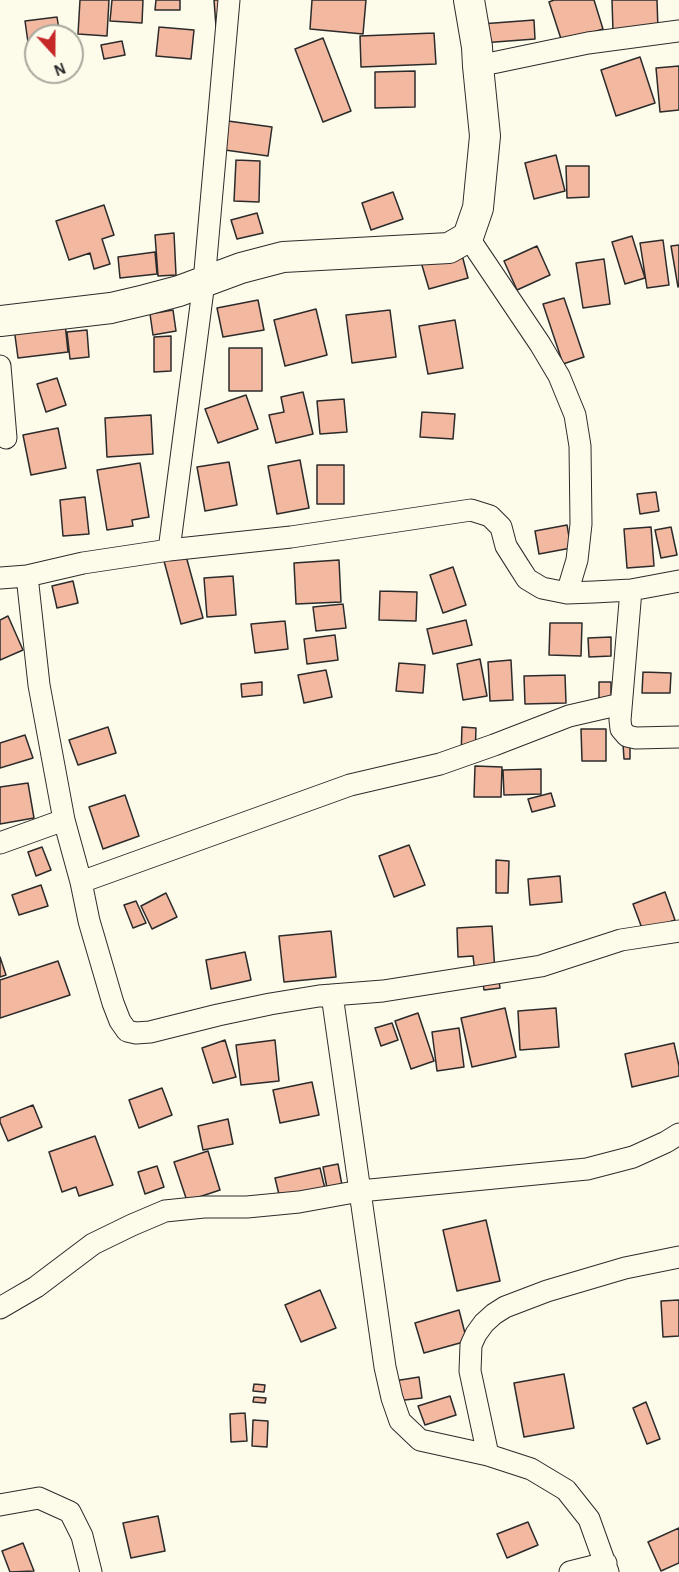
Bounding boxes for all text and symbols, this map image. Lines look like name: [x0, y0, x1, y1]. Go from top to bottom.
north arrow: [24, 24, 84, 84]
text: N: [52, 59, 68, 78]

